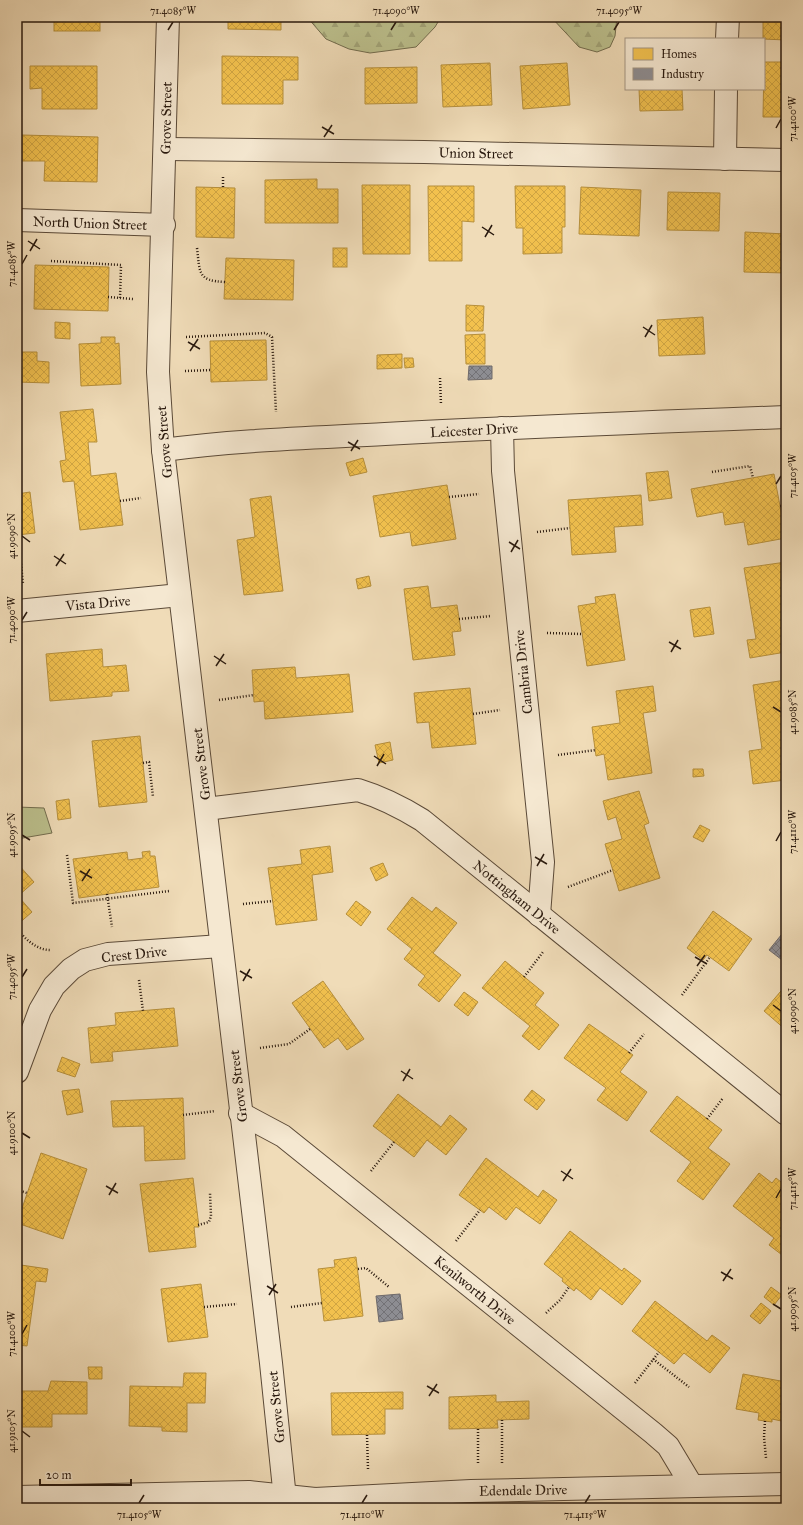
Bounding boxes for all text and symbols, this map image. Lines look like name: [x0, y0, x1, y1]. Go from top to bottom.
text: 71.4085°W: [150, 5, 196, 17]
text: 71.4090°W: [372, 5, 420, 17]
text: 71.4095°W: [596, 5, 642, 17]
legend: [625, 38, 765, 90]
text: Homes: [661, 47, 697, 61]
text: Industry: [661, 67, 704, 81]
street label: Grove Street: [157, 82, 176, 154]
text: 71.4100°W: [787, 96, 799, 142]
street label: Union Street: [439, 144, 513, 163]
street label: North Union Street: [33, 213, 147, 234]
text: 71.4085°W: [6, 241, 18, 287]
street label: Grove Street: [153, 405, 176, 479]
street label: Leicester Drive: [430, 420, 519, 441]
text: 71.4105°W: [787, 453, 799, 498]
text: 41.9090°N: [6, 512, 18, 559]
street label: Vista Drive: [64, 592, 131, 615]
text: 71.4090°W: [6, 596, 18, 644]
street label: Cambria Drive: [511, 629, 536, 715]
text: 41.9085°N: [787, 689, 799, 734]
street label: Grove Street: [189, 727, 214, 801]
text: 71.4110°W: [787, 810, 799, 854]
text: 41.9095°N: [6, 812, 18, 857]
street label: Nottingham Drive: [470, 857, 564, 938]
street label: Crest Drive: [100, 943, 168, 966]
text: 71.4095°W: [6, 954, 18, 1000]
text: 41.9090°N: [787, 987, 799, 1034]
street label: Grove Street: [226, 1049, 251, 1123]
text: 41.9100°N: [6, 1110, 18, 1155]
text: 71.4115°W: [787, 1167, 799, 1210]
street label: Kenilworth Drive: [430, 1252, 519, 1329]
text: 41.9095°N: [787, 1286, 799, 1331]
text: 71.4100°W: [6, 1311, 18, 1357]
street label: Grove Street: [264, 1370, 289, 1444]
text: 41.9105°N: [6, 1409, 18, 1453]
scale bar: [40, 1461, 131, 1487]
text: 20 m: [46, 1468, 72, 1482]
street label: Edendale Drive: [479, 1481, 567, 1500]
text: 71.4105°W: [117, 1509, 162, 1521]
text: 71.4110°W: [340, 1509, 384, 1521]
text: 71.4115°W: [564, 1509, 607, 1521]

